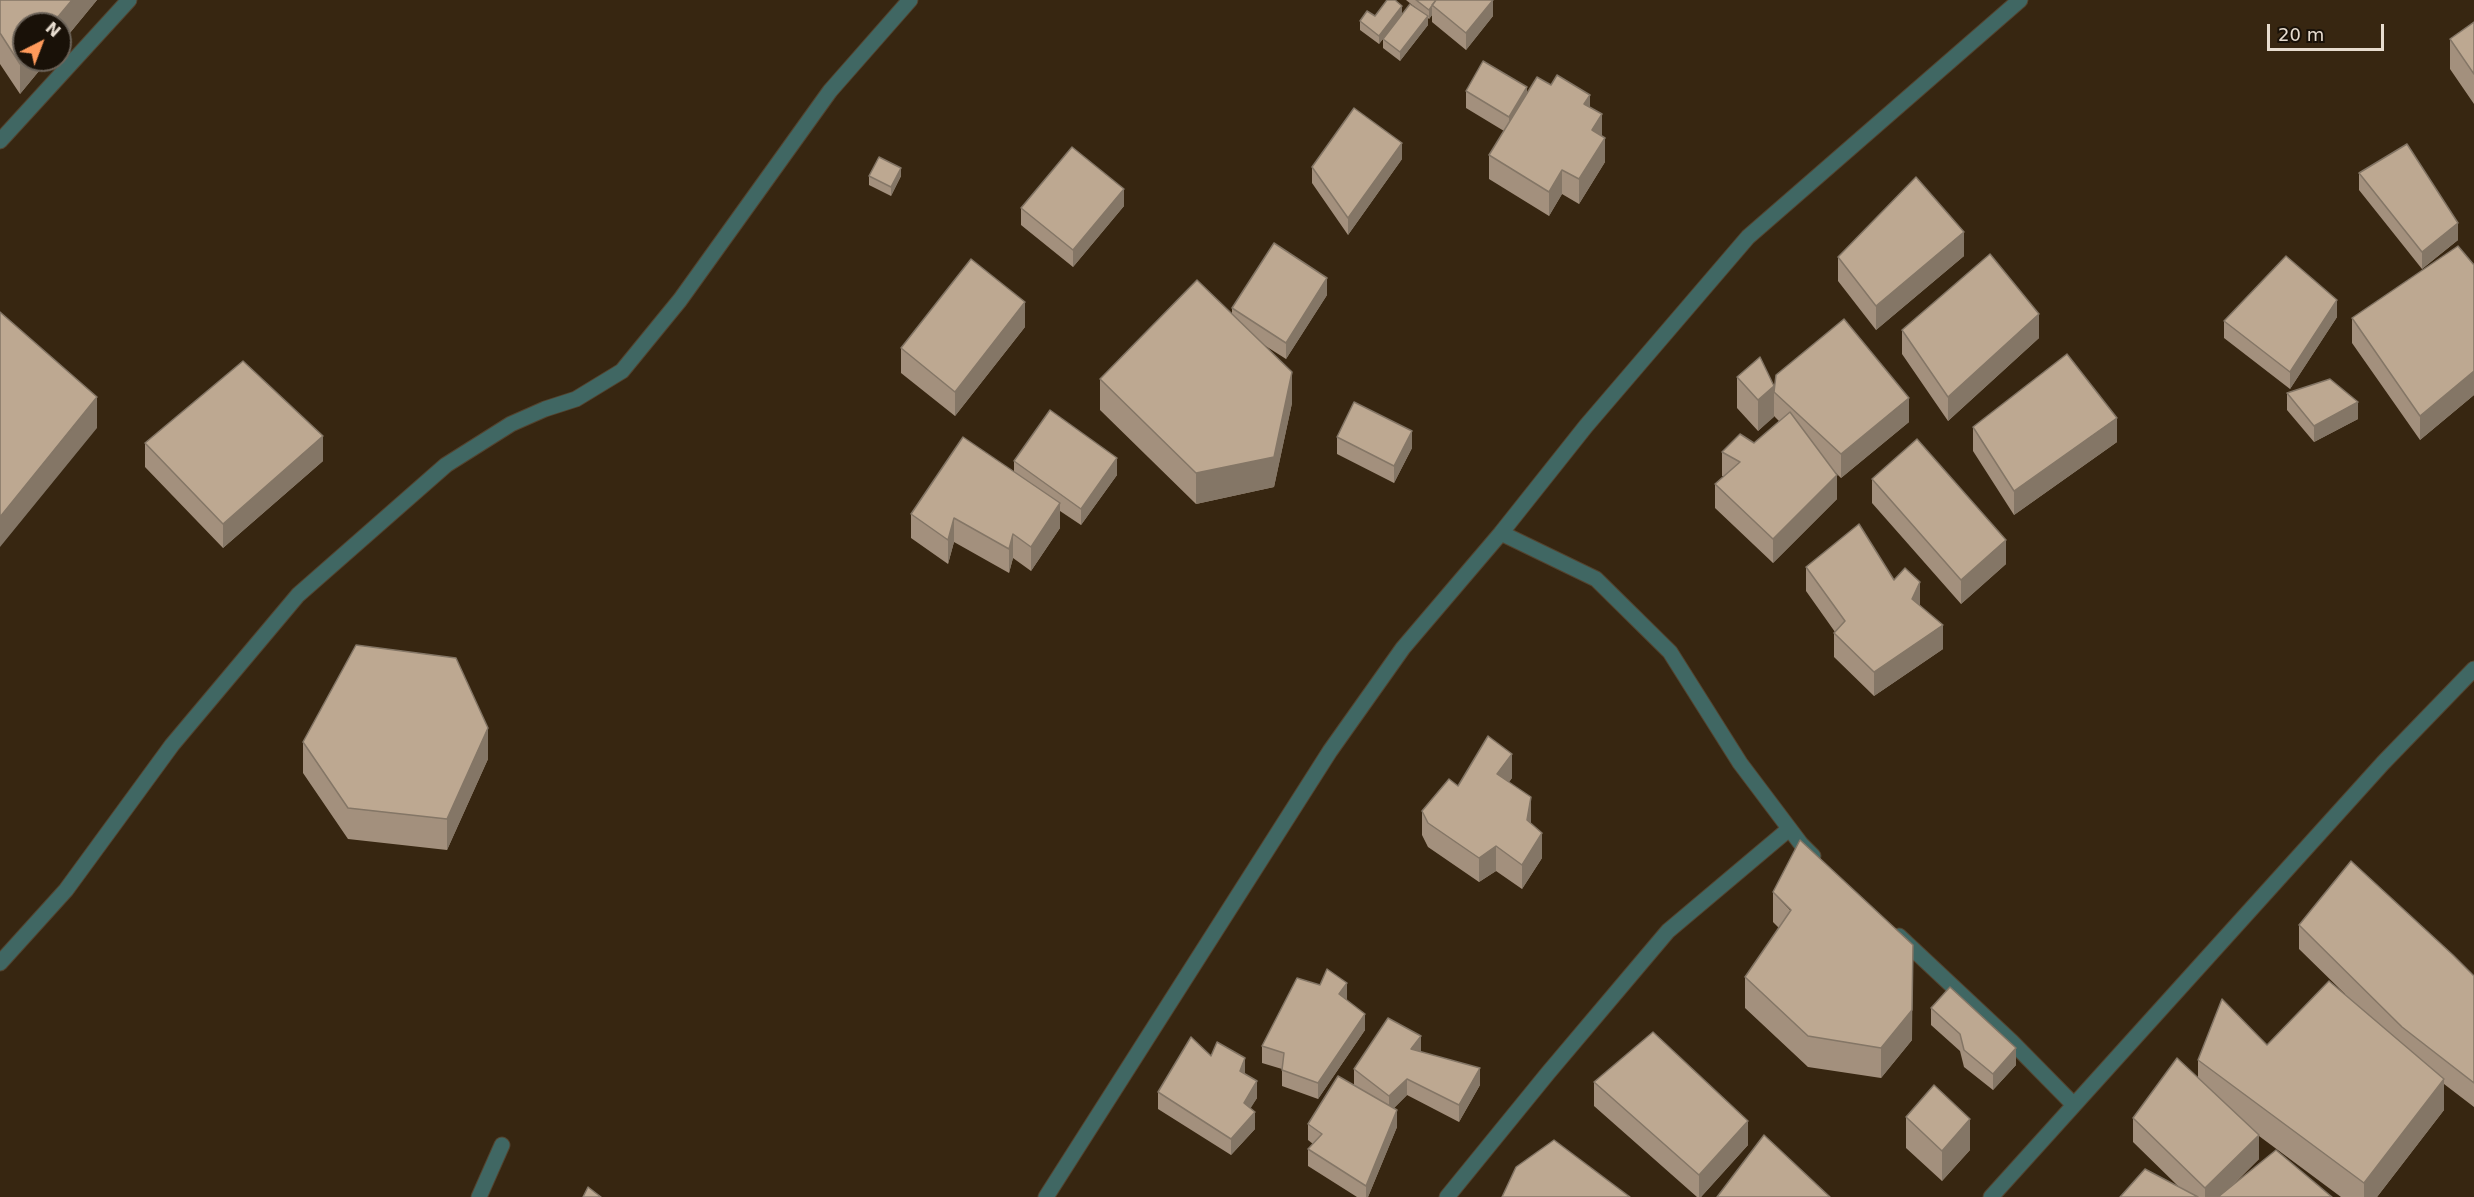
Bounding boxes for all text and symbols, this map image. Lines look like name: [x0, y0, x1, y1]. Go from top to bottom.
north arrow: [12, 12, 72, 72]
scale bar: [2270, 12, 2387, 50]
text: N: [42, 18, 64, 41]
text: 20 m: [2278, 24, 2324, 45]

